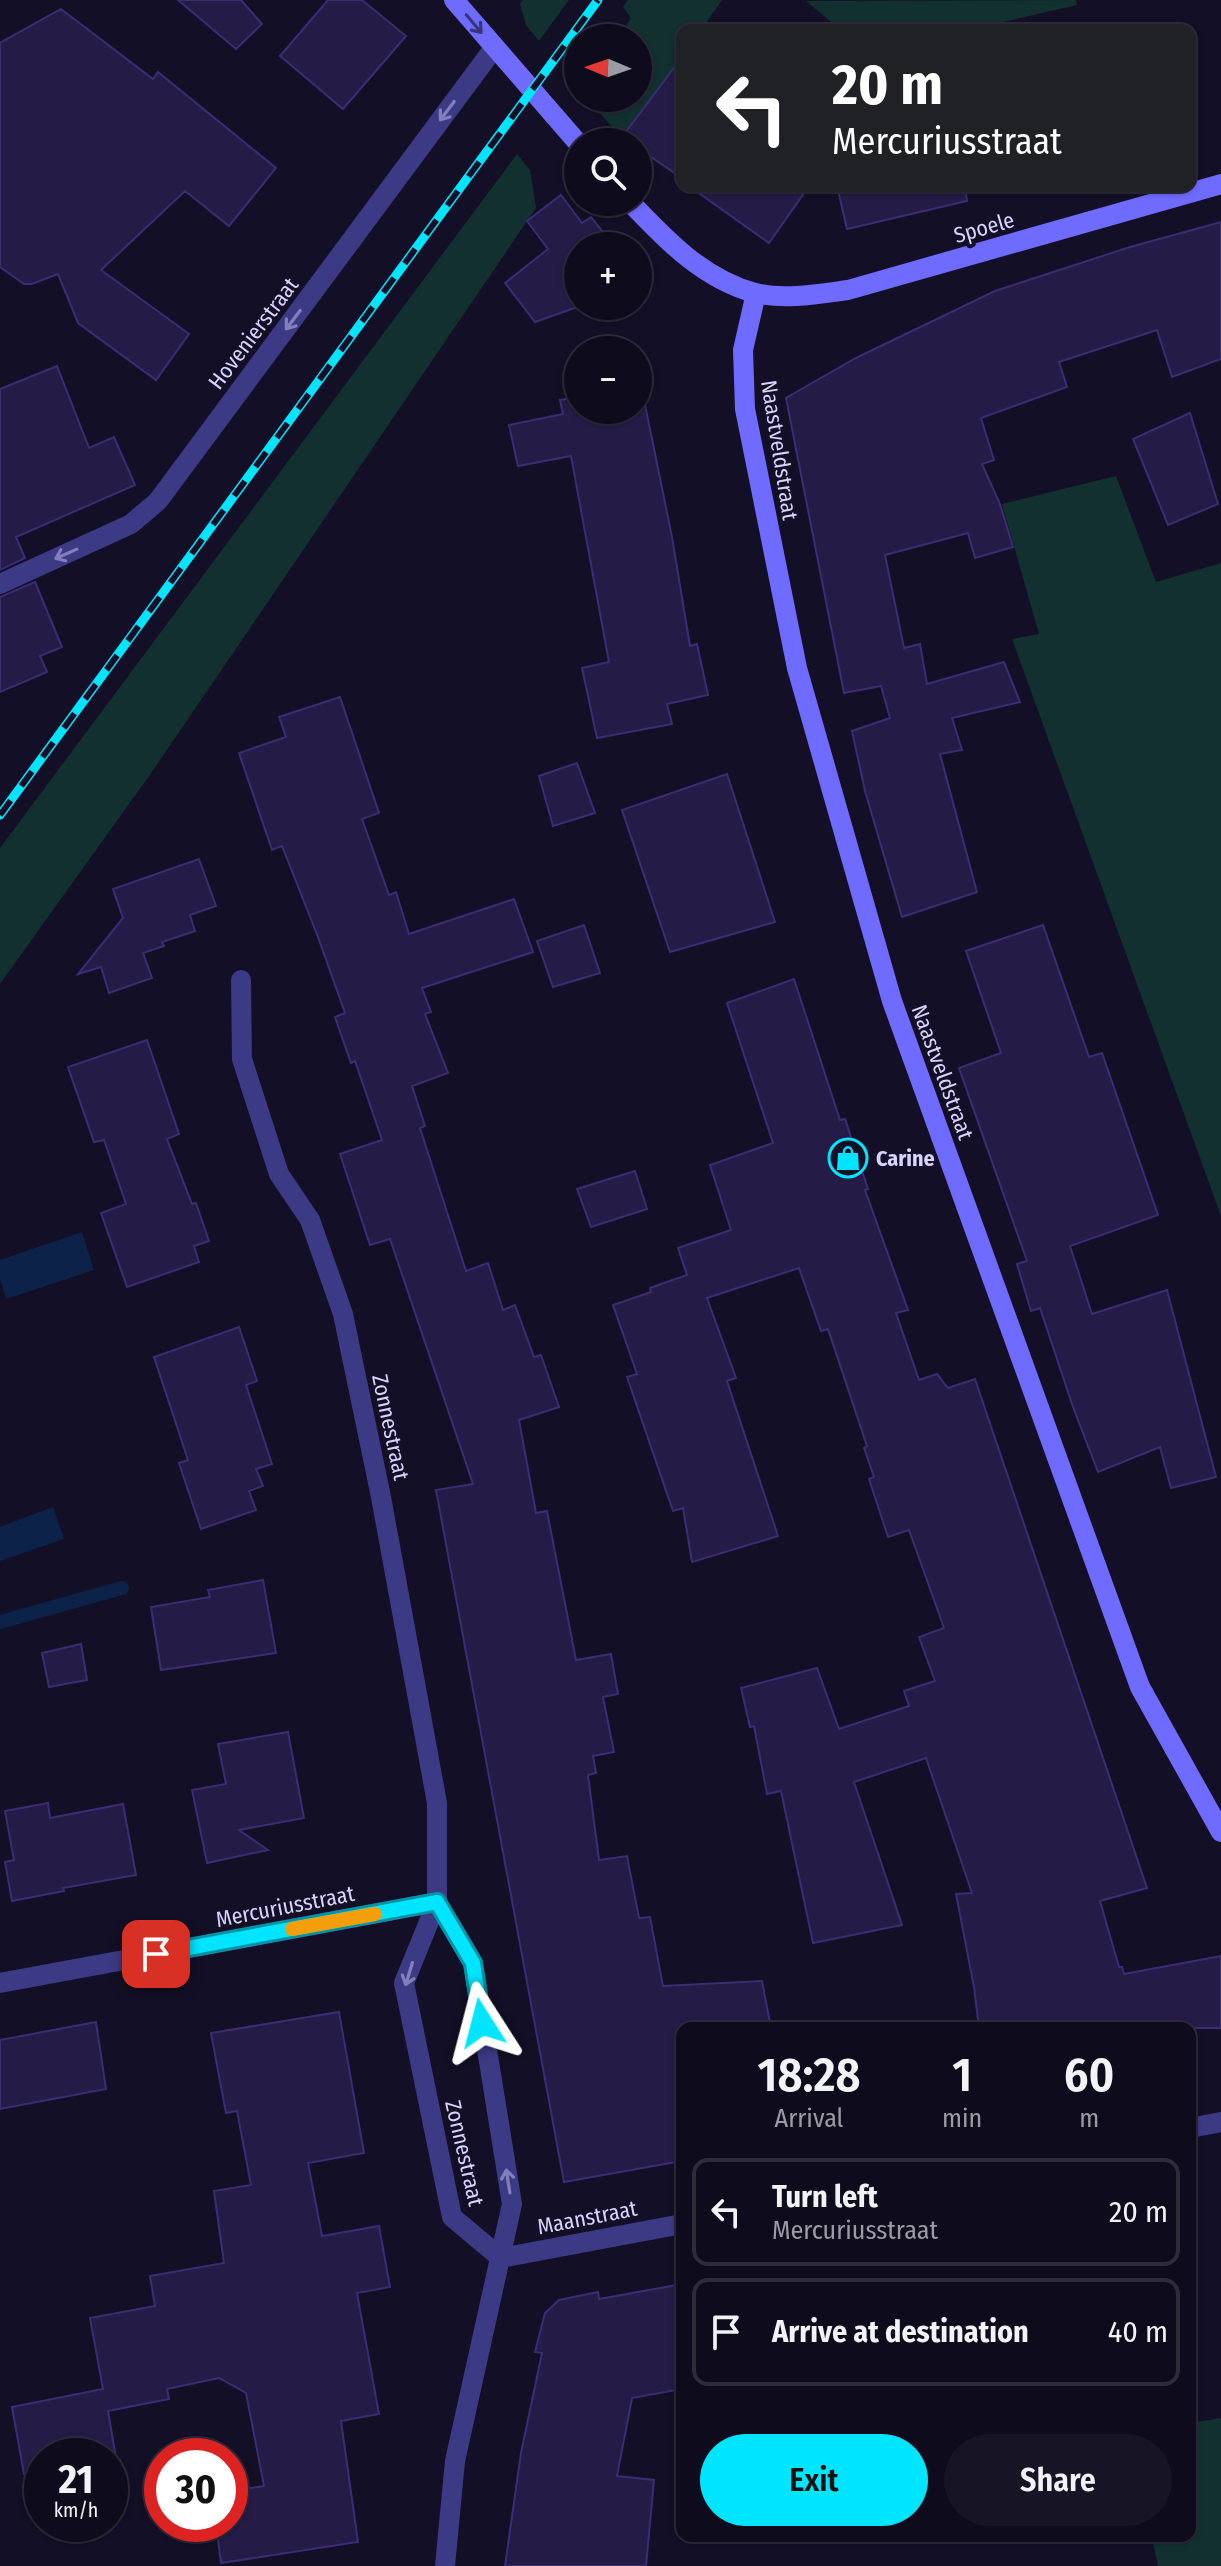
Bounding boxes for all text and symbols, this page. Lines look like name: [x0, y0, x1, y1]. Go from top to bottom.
one-way arrow: [465, 13, 483, 34]
north arrow: [564, 24, 652, 112]
map controls: [564, 24, 652, 424]
text: 20 m: [832, 52, 943, 119]
icon: left: [700, 56, 804, 160]
one-way arrow: [439, 99, 456, 121]
text: Mercuriusstraat: [832, 120, 1062, 164]
button: search: [564, 128, 652, 216]
street label: Spoele: [951, 206, 1017, 249]
button: +: [564, 232, 652, 320]
street label: Hovenierstraat: [203, 271, 305, 395]
one-way arrow: [284, 308, 301, 330]
button: −: [564, 336, 652, 424]
street label: Naastveldstraat: [755, 378, 804, 523]
one-way arrow: [54, 547, 78, 562]
street label: Naastveldstraat: [906, 1001, 980, 1144]
shop icon: Carine: [827, 1137, 869, 1179]
place label: Carine: [876, 1145, 935, 1172]
street label: Zonnestraat: [366, 1372, 415, 1483]
street label: Mercuriusstraat: [214, 1880, 357, 1933]
pin: [122, 1920, 190, 1988]
icon: arrive: [134, 1932, 178, 1976]
one-way arrow: [401, 1961, 416, 1987]
position arrow: [440, 1981, 524, 2065]
text: 18:28: [758, 2046, 861, 2104]
text: 1: [952, 2046, 972, 2104]
text: 60: [1064, 2046, 1114, 2104]
street label: Zonnestraat: [439, 2098, 490, 2209]
text: Arrival: [775, 2103, 843, 2134]
text: min: [942, 2103, 982, 2134]
text: m: [1079, 2103, 1099, 2134]
one-way arrow: [500, 2169, 515, 2195]
text: Turn left: [772, 2179, 878, 2215]
icon: left: [704, 2190, 748, 2234]
street label: Maanstraat: [535, 2194, 640, 2240]
text: 20 m: [1109, 2194, 1168, 2230]
text: Mercuriusstraat: [772, 2215, 938, 2246]
icon: arrive: [704, 2310, 748, 2354]
text: Arrive at destination: [772, 2314, 1029, 2350]
text: 40 m: [1108, 2314, 1168, 2350]
button: Exit: [700, 2434, 928, 2526]
button: Share: [944, 2434, 1172, 2526]
speed limit sign: 30: [144, 2438, 248, 2542]
text: 21: [59, 2456, 93, 2504]
text: km/h: [54, 2498, 98, 2522]

